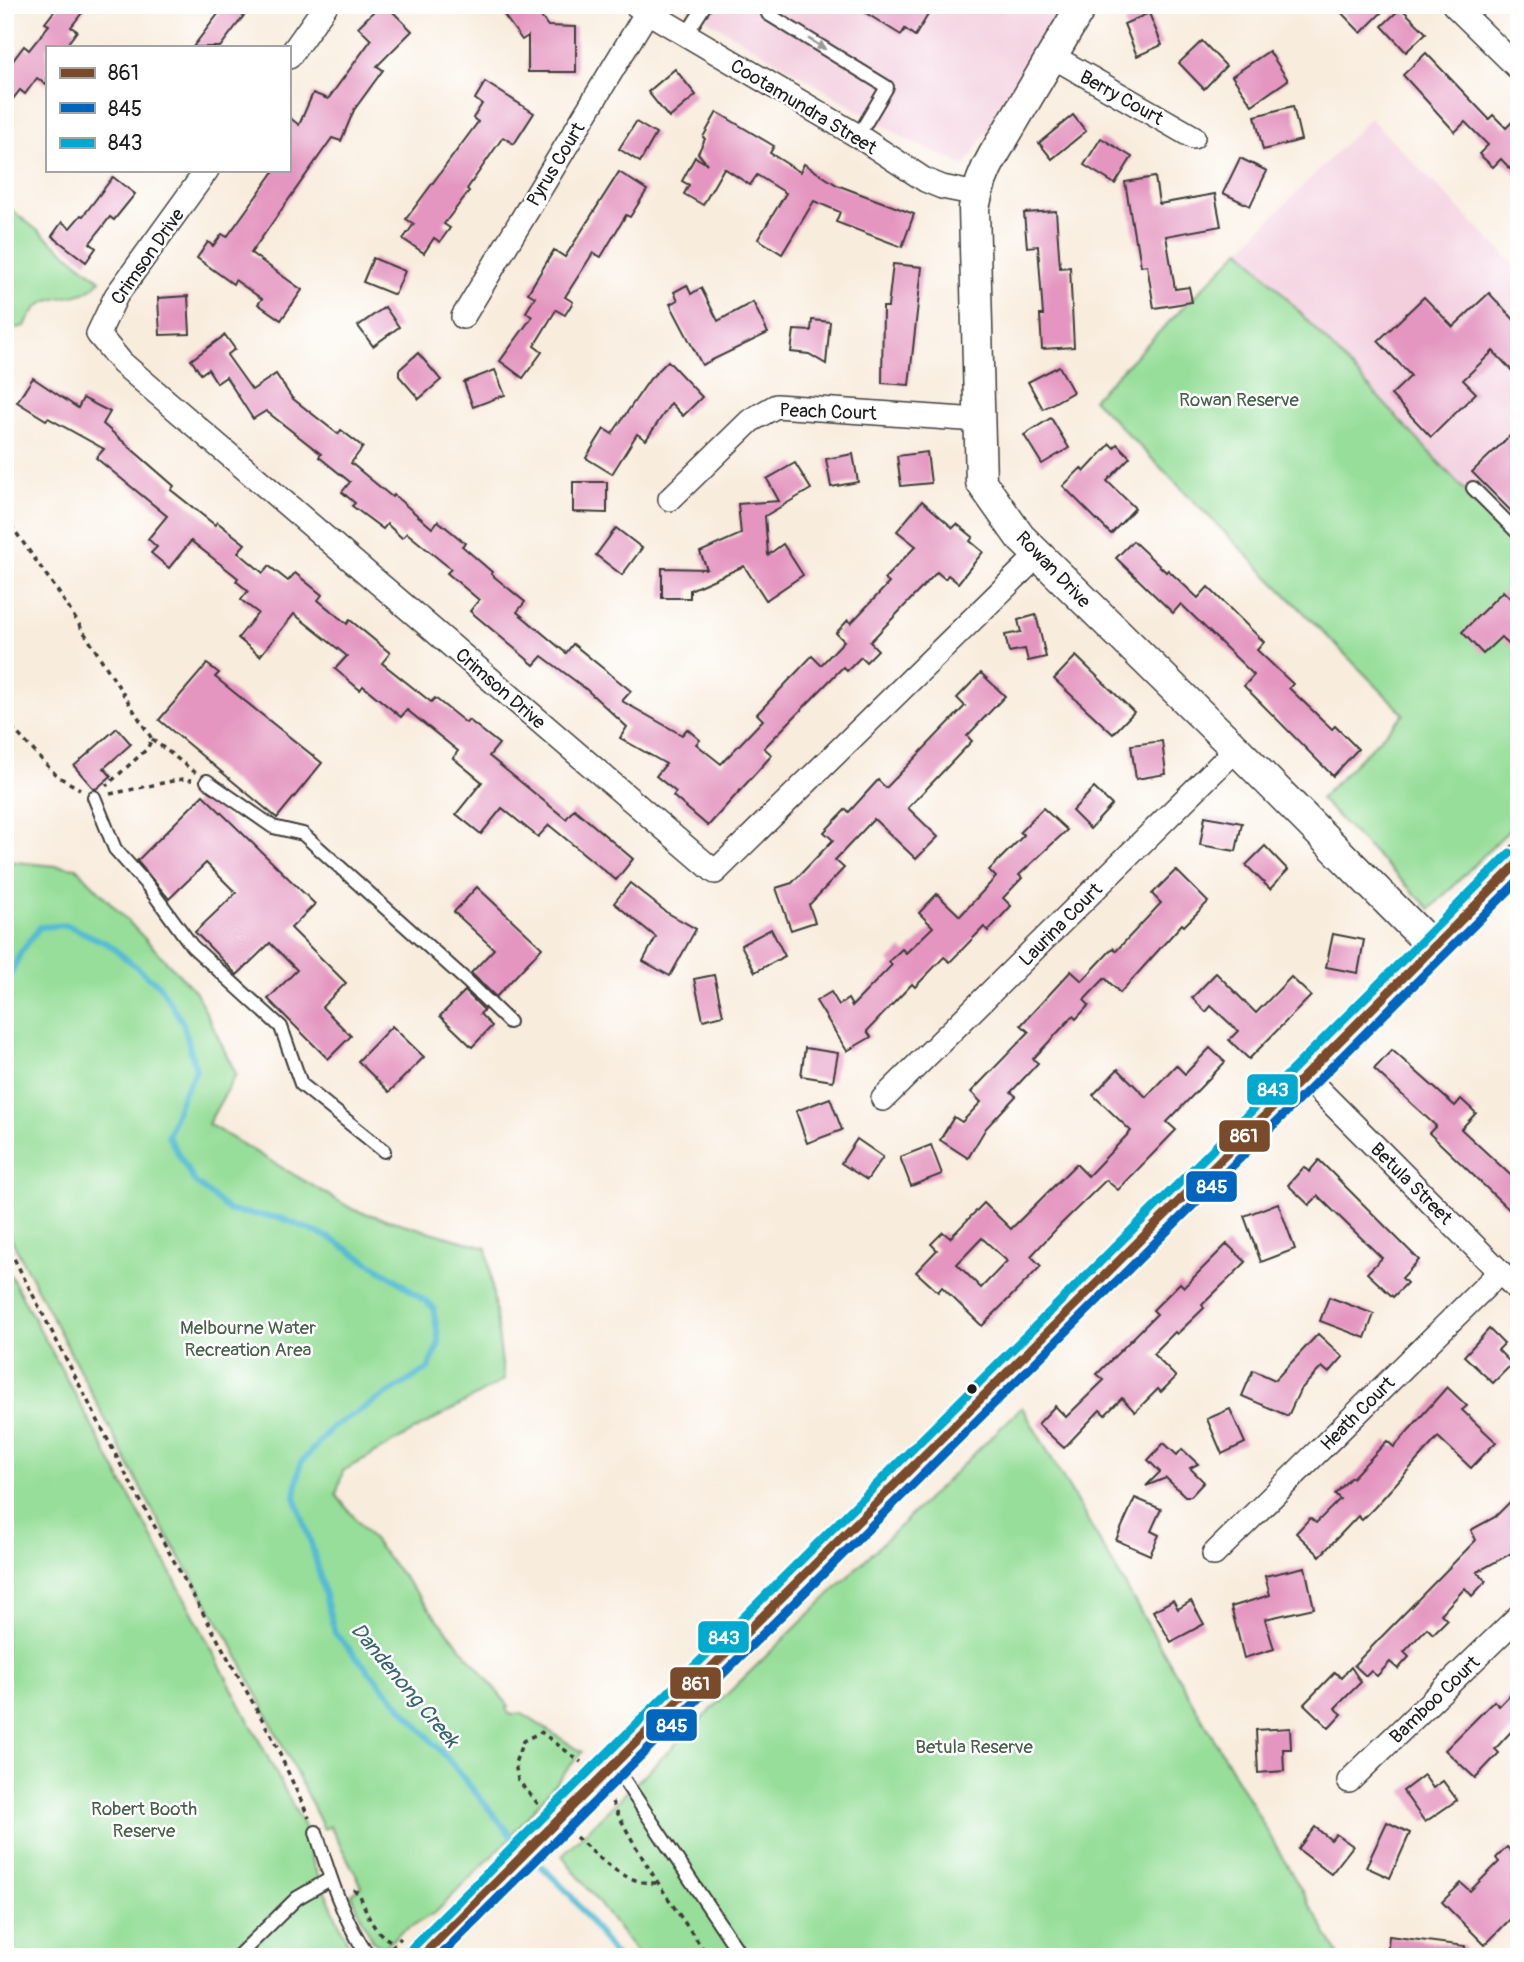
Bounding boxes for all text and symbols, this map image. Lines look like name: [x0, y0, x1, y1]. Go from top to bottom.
one-way arrow: [808, 38, 827, 51]
legend: [46, 46, 290, 172]
street label: Cootamundra Street: [726, 54, 881, 160]
text: 861: [108, 60, 139, 87]
street label: Berry Court: [1076, 65, 1168, 131]
text: 845: [108, 96, 142, 123]
street label: Pyrus Court: [521, 118, 590, 211]
text: 843: [108, 130, 142, 157]
street label: Crimson Drive: [106, 203, 190, 309]
park label: Rowan Reserve: [1179, 388, 1300, 412]
street label: Peach Court: [779, 398, 877, 426]
street label: Rowan Drive: [1011, 526, 1096, 614]
street label: Crimson Drive: [450, 643, 551, 735]
street label: Laurina Court: [1014, 878, 1108, 971]
line badge: 843: [1246, 1073, 1299, 1106]
text: 843: [1257, 1078, 1289, 1102]
line badge: 861: [1218, 1119, 1271, 1153]
text: 861: [1230, 1124, 1258, 1148]
street label: Betula Street: [1365, 1138, 1458, 1230]
line badge: 845: [1185, 1170, 1238, 1203]
text: 845: [1197, 1175, 1227, 1199]
park label: Melbourne Water Recreation Area: [180, 1316, 316, 1362]
street label: Heath Court: [1315, 1371, 1400, 1456]
unlabelled marker: [965, 1382, 979, 1396]
water label: Dandenong Creek: [345, 1617, 466, 1755]
line badge: 843: [697, 1620, 750, 1654]
text: 843: [708, 1626, 740, 1650]
street label: Bamboo Court: [1385, 1650, 1485, 1749]
line badge: 861: [669, 1666, 722, 1700]
text: 861: [682, 1672, 710, 1696]
line badge: 845: [645, 1708, 698, 1742]
text: 845: [657, 1714, 687, 1738]
park label: Betula Reserve: [915, 1735, 1034, 1759]
park label: Robert Booth Reserve: [91, 1797, 197, 1843]

